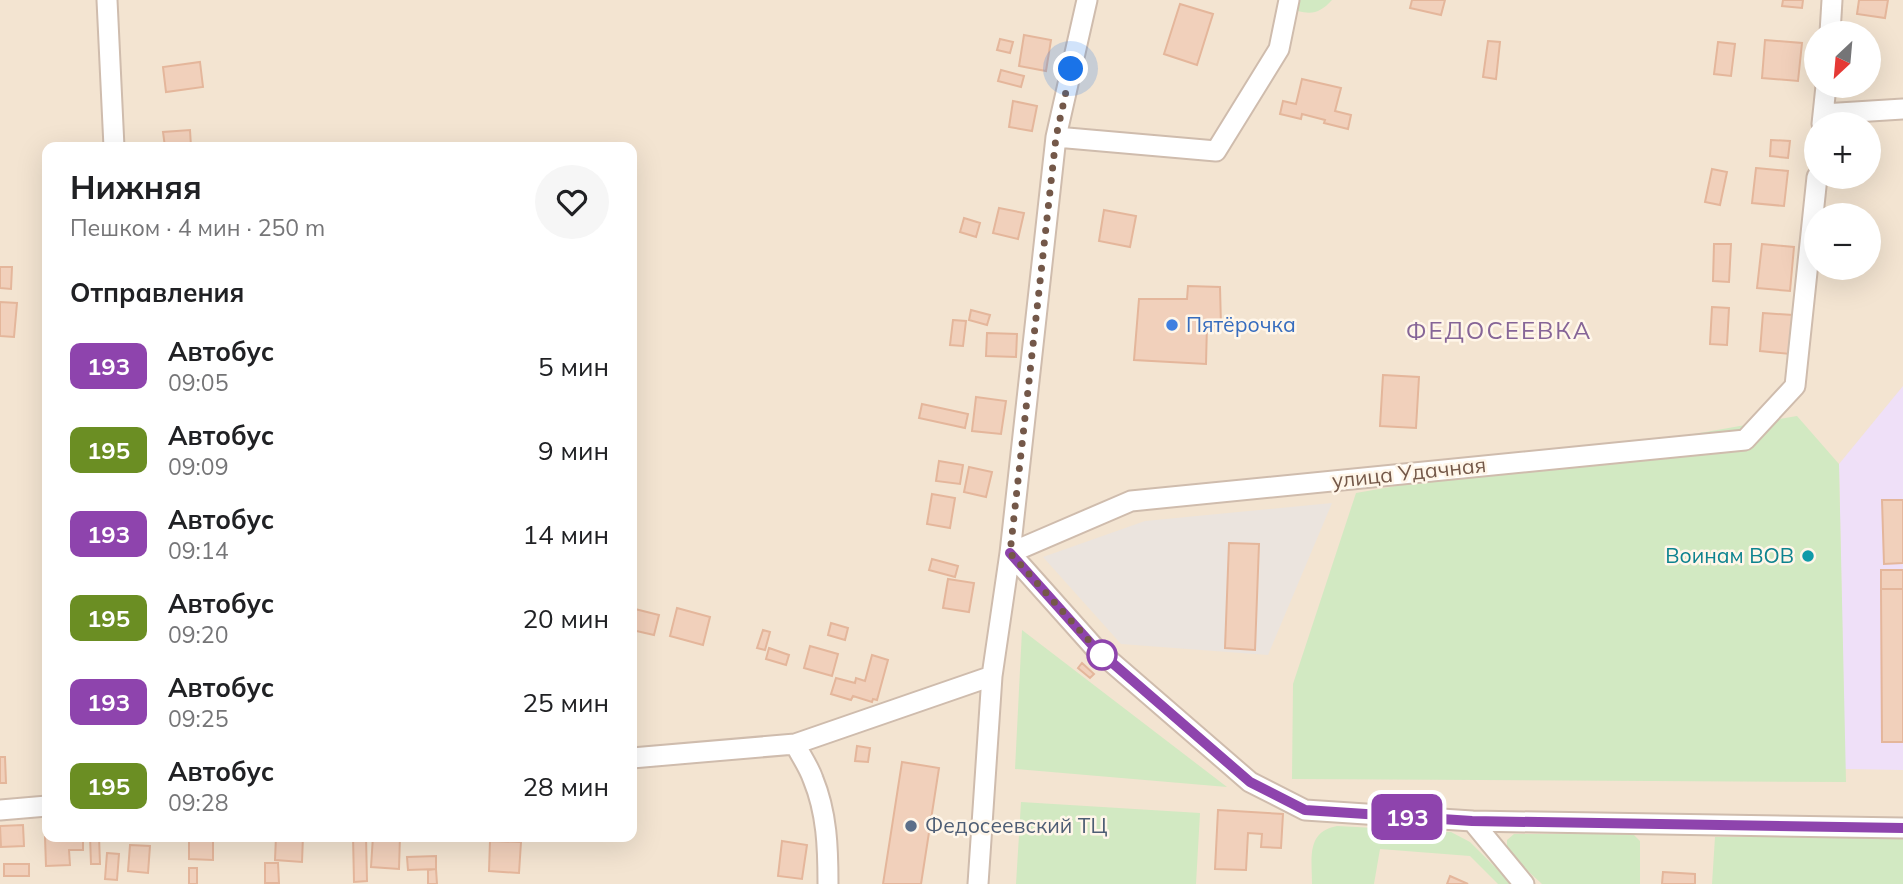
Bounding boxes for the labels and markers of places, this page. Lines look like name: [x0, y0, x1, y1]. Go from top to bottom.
place label: Пятёрочка: [1186, 311, 1296, 337]
marker: Пятёрочка: [1164, 317, 1180, 333]
place label: Воинам ВОВ: [1665, 542, 1794, 568]
marker: Воинам ВОВ: [1800, 548, 1816, 564]
unlabelled marker: [1087, 640, 1117, 670]
place label: Федосеевский ТЦ: [925, 812, 1107, 838]
marker: Федосеевский ТЦ: [903, 818, 919, 834]

